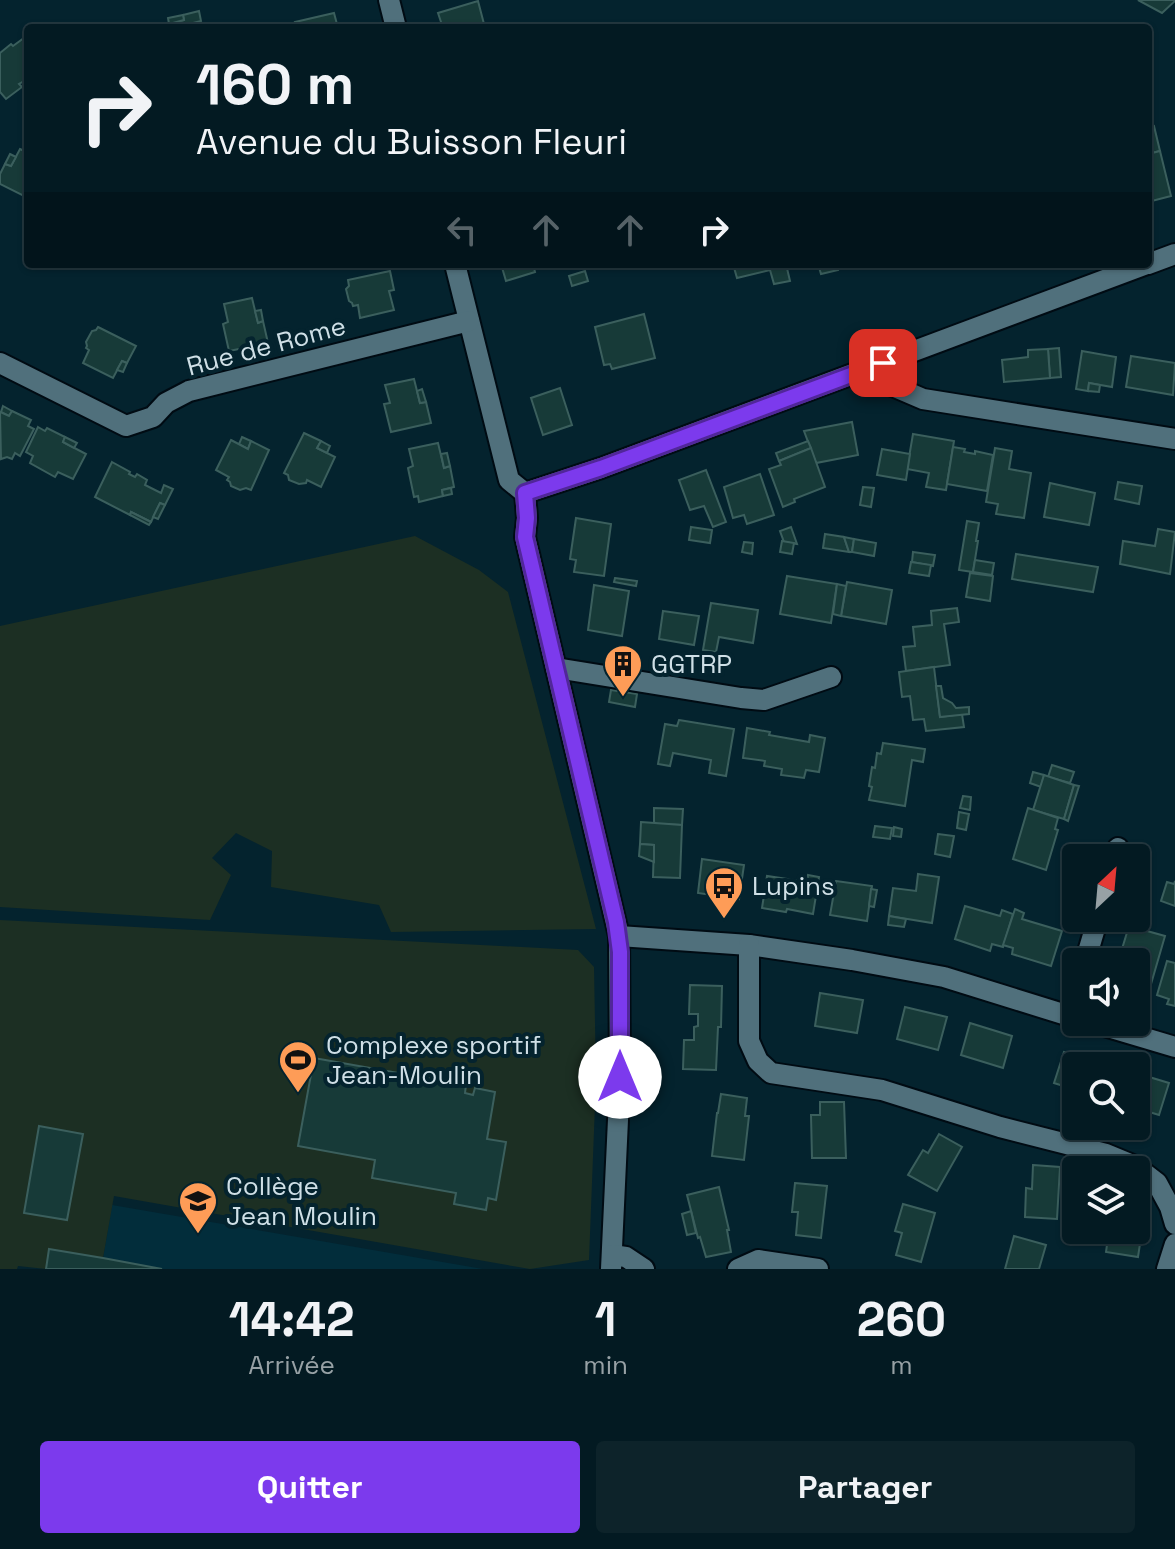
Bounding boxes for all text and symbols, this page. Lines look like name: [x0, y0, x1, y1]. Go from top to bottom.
text: 160 m: [196, 49, 354, 120]
icon: right: [64, 56, 168, 160]
text: Avenue du Buisson Fleuri: [196, 119, 627, 165]
icon: left: [440, 208, 484, 252]
icon: ahead: [524, 208, 568, 252]
icon: ahead: [608, 208, 652, 252]
icon: right: [692, 208, 736, 252]
street label: Rue de Rome: [183, 308, 349, 384]
pin: [849, 329, 917, 397]
icon: arrive: [861, 341, 905, 385]
building icon: GGTRP: [602, 643, 644, 698]
place label: GGTRP: [651, 647, 732, 681]
north arrow: [1062, 844, 1150, 932]
map controls: [1062, 844, 1150, 1244]
bus stop icon: Lupins: [703, 865, 745, 920]
place label: Lupins: [752, 869, 835, 903]
button: sound: [1062, 948, 1150, 1036]
place label: Complexe sportif Jean-Moulin: [326, 1028, 542, 1092]
position arrow: [578, 1035, 662, 1119]
sports icon: Complexe sportif Jean-Moulin: [277, 1039, 319, 1094]
button: search: [1062, 1052, 1150, 1140]
button: layers: [1062, 1156, 1150, 1244]
place label: Collège Jean Moulin: [226, 1169, 377, 1233]
school or university icon: Collège Jean Moulin: [177, 1180, 219, 1235]
text: 14:42: [229, 1289, 354, 1350]
text: 1: [595, 1289, 616, 1350]
text: 260: [857, 1289, 946, 1350]
text: Arrivée: [248, 1348, 335, 1382]
text: min: [583, 1348, 628, 1382]
text: m: [890, 1348, 913, 1382]
button: Quitter: [40, 1441, 580, 1533]
button: Partager: [596, 1441, 1135, 1533]

